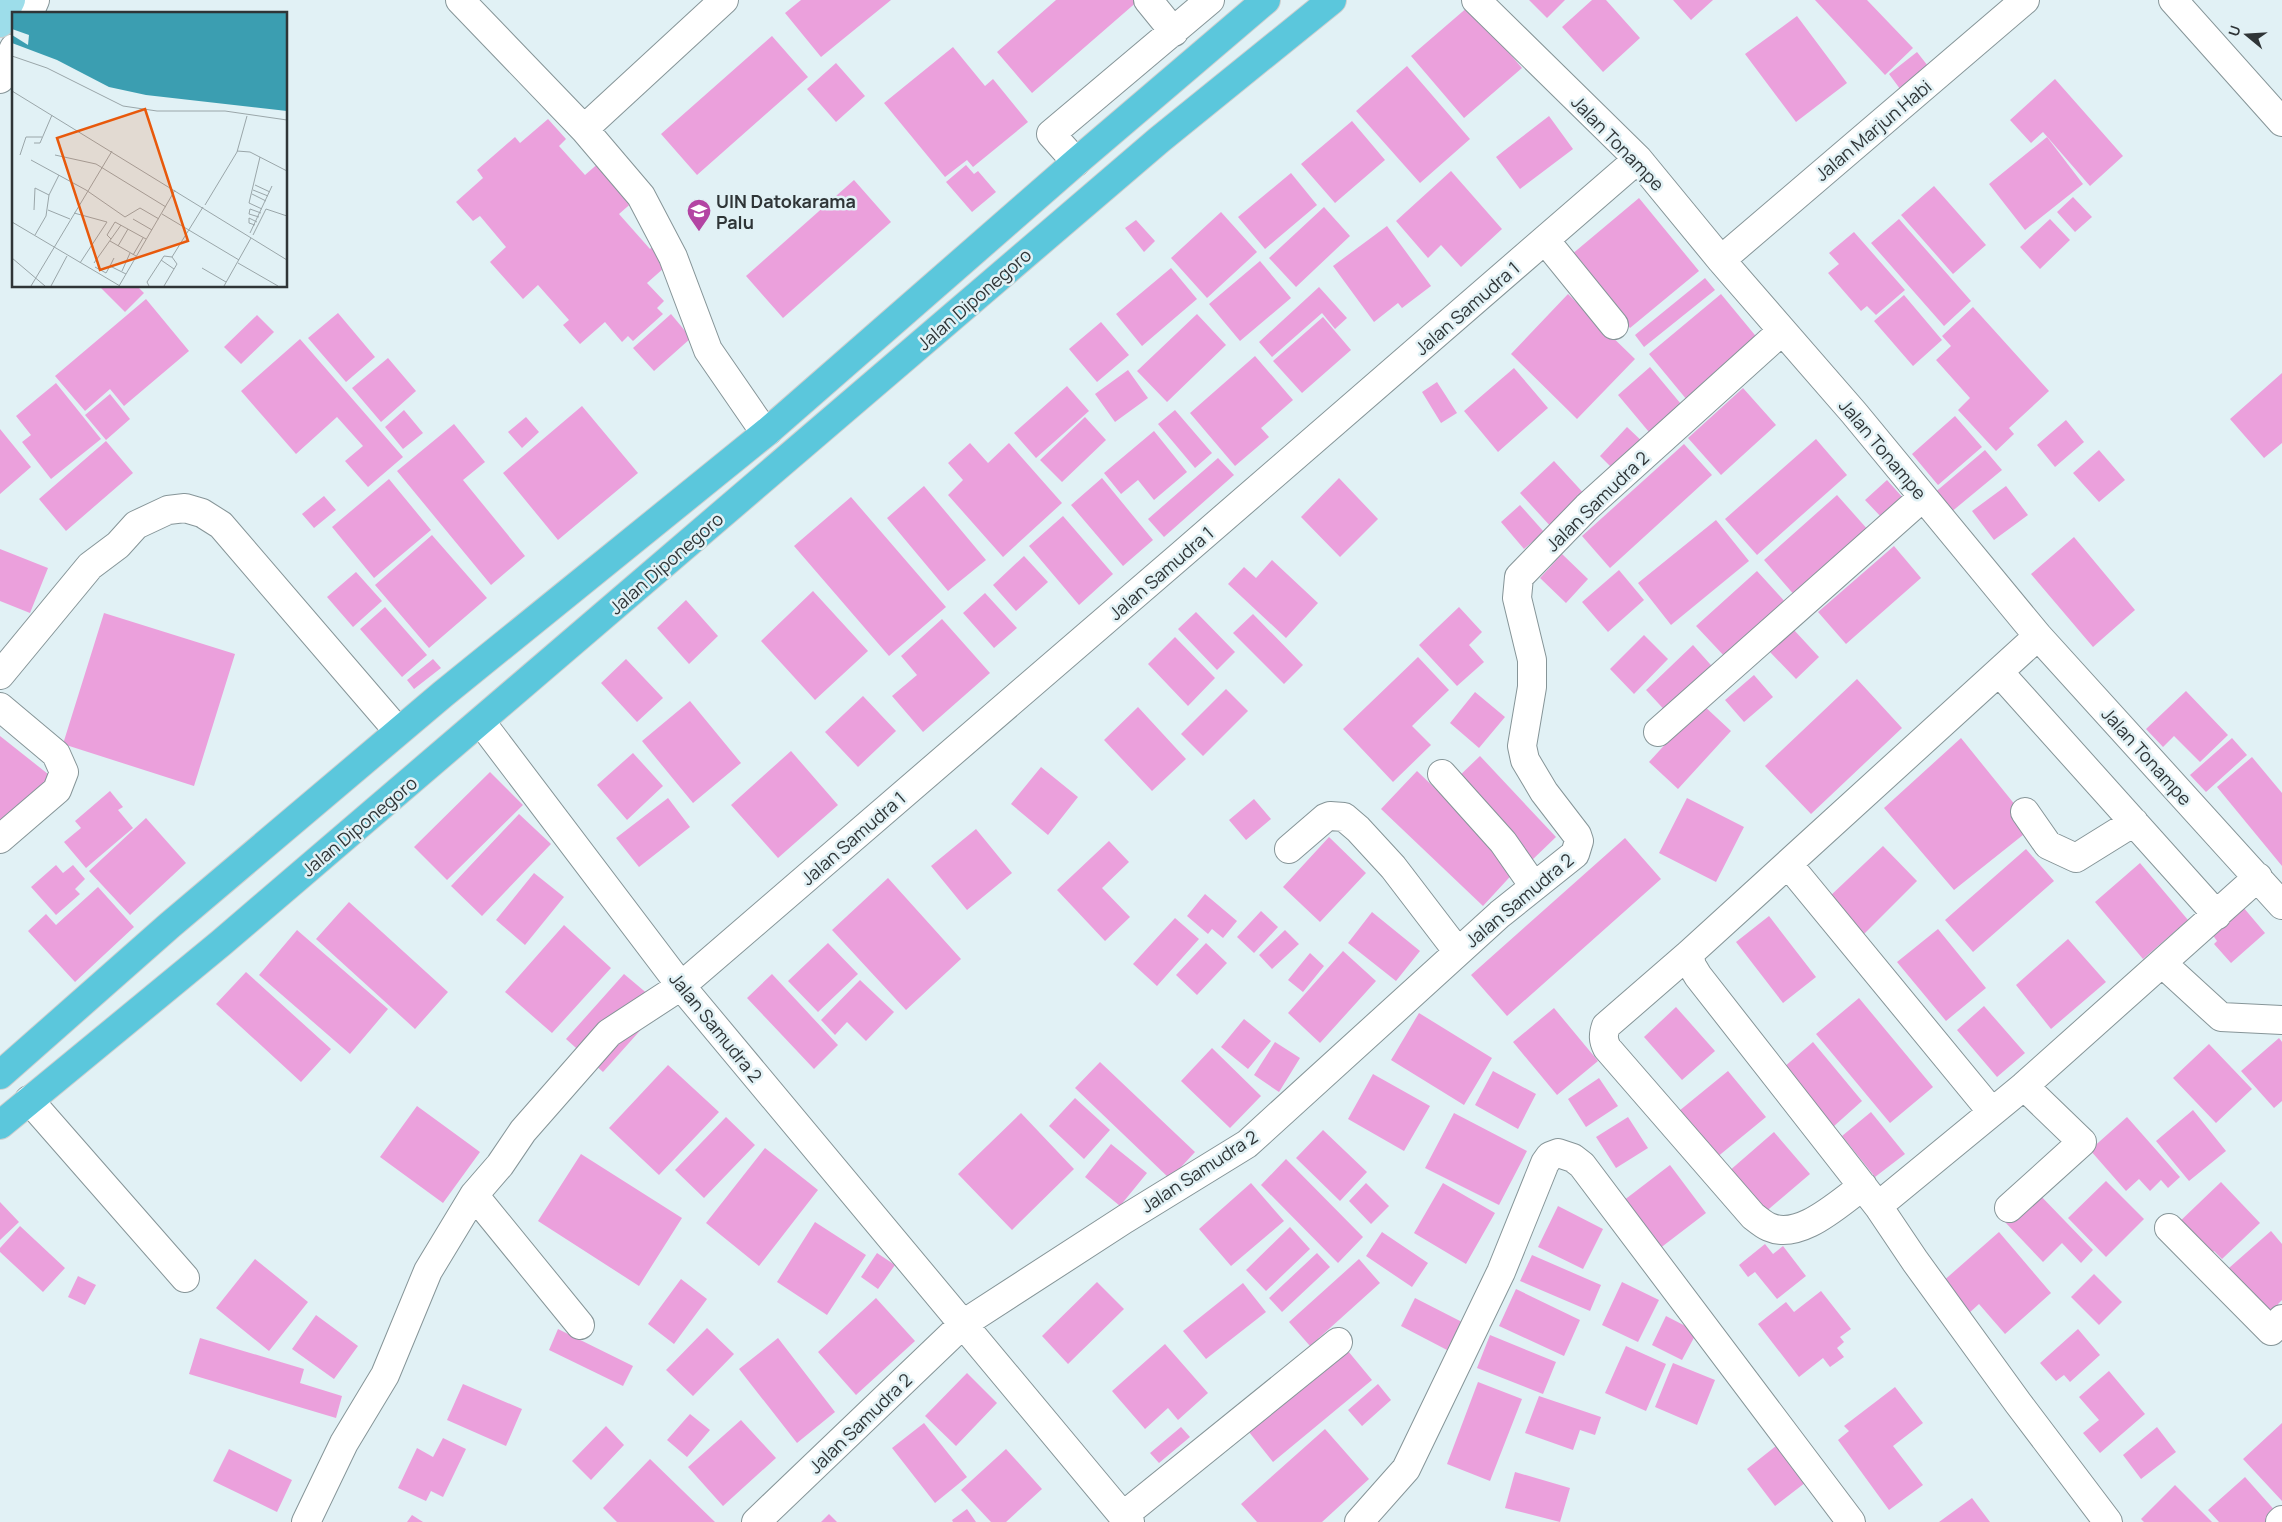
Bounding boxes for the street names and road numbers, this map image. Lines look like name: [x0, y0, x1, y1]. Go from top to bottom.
street label: Jalan Marjun Habi: [1810, 74, 1936, 186]
street label: Jalan Tonampe: [1566, 90, 1670, 196]
street label: Jalan Diponegoro: [912, 243, 1036, 355]
street label: Jalan Samudra 1: [1410, 256, 1524, 360]
street label: Jalan Tonampe: [1834, 394, 1932, 504]
street label: Jalan Samudra 2: [1540, 446, 1654, 556]
street label: Jalan Diponegoro: [604, 507, 728, 619]
street label: Jalan Samudra 1: [1104, 521, 1218, 625]
street label: Jalan Tonampe: [2097, 702, 2197, 810]
street label: Jalan Diponegoro: [296, 771, 422, 881]
street label: Jalan Samudra 1: [796, 786, 910, 890]
street label: Jalan Samudra 2: [1460, 848, 1578, 952]
street label: Jalan Samudra 2: [664, 967, 768, 1087]
street label: Jalan Samudra 2: [1136, 1124, 1262, 1218]
street label: Jalan Samudra 2: [803, 1368, 917, 1478]

